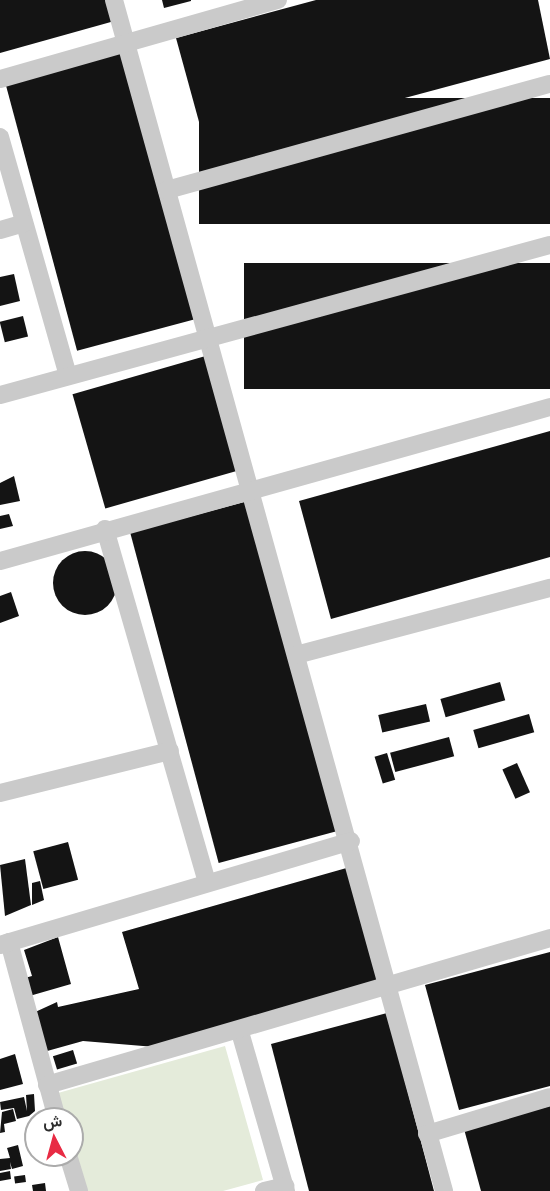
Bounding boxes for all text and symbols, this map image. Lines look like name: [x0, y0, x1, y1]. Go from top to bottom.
north arrow: [24, 1107, 84, 1167]
text: ش: [42, 1110, 63, 1132]

